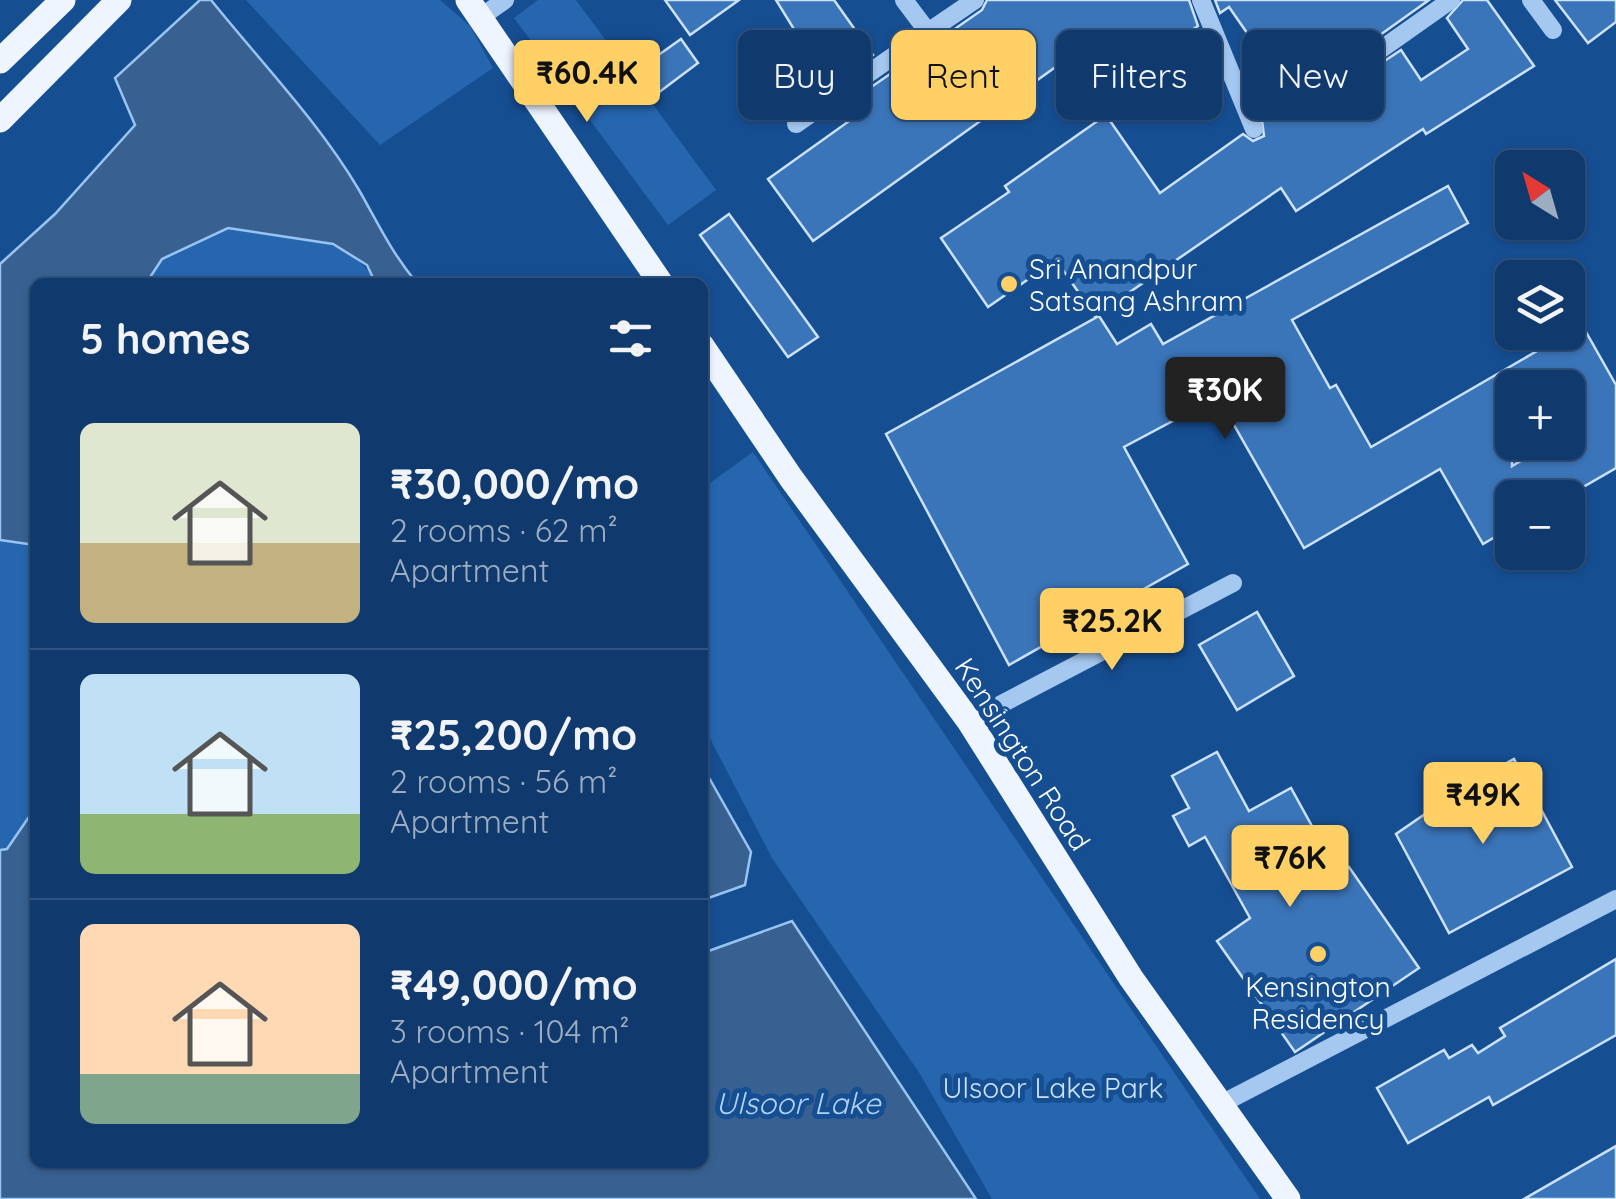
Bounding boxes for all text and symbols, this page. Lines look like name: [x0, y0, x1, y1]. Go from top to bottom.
chip: Buy: [738, 30, 871, 120]
chip: Rent: [891, 30, 1036, 120]
chip: Filters: [1056, 30, 1222, 120]
chip: New: [1242, 30, 1384, 120]
pin: ₹60.4K: [506, 40, 668, 125]
text: ₹60.4K: [536, 52, 638, 92]
north arrow: [1495, 150, 1585, 240]
map controls: [1495, 150, 1585, 570]
place label: Sri Anandpur Satsang Ashram: [1029, 251, 1243, 318]
button: layers: [1495, 260, 1585, 350]
marker: Sri Anandpur Satsang Ashram: [998, 273, 1020, 295]
icon: filters: [603, 311, 658, 366]
text: 5 homes: [80, 312, 251, 365]
pin: ₹30K: [1166, 357, 1284, 442]
text: ₹30K: [1187, 369, 1263, 409]
button: +: [1495, 370, 1585, 460]
text: ₹30,000/mo: [390, 457, 639, 510]
icon: home: [160, 463, 280, 583]
button: −: [1495, 480, 1585, 570]
text: 2 rooms · 62 m²: [390, 510, 618, 550]
text: Apartment: [390, 550, 549, 590]
pin: ₹25.2K: [1031, 588, 1193, 673]
text: ₹25.2K: [1062, 600, 1162, 640]
street label: Kensington Road: [948, 651, 1098, 857]
text: ₹25,200/mo: [390, 708, 637, 761]
icon: home: [160, 714, 280, 834]
text: 2 rooms · 56 m²: [390, 761, 617, 801]
pin: ₹49K: [1424, 762, 1542, 847]
text: ₹49K: [1445, 774, 1521, 814]
text: Apartment: [390, 801, 549, 841]
pin: ₹76K: [1231, 825, 1349, 910]
text: ₹76K: [1254, 837, 1326, 877]
marker: Kensington Residency: [1307, 943, 1329, 965]
text: ₹49,000/mo: [390, 958, 638, 1011]
icon: home: [160, 964, 280, 1084]
place label: Kensington Residency: [1245, 969, 1391, 1036]
text: 3 rooms · 104 m²: [390, 1011, 630, 1051]
text: Apartment: [390, 1051, 549, 1091]
park label: Ulsoor Lake Park: [943, 1070, 1163, 1105]
water label: Ulsoor Lake: [716, 1084, 881, 1122]

